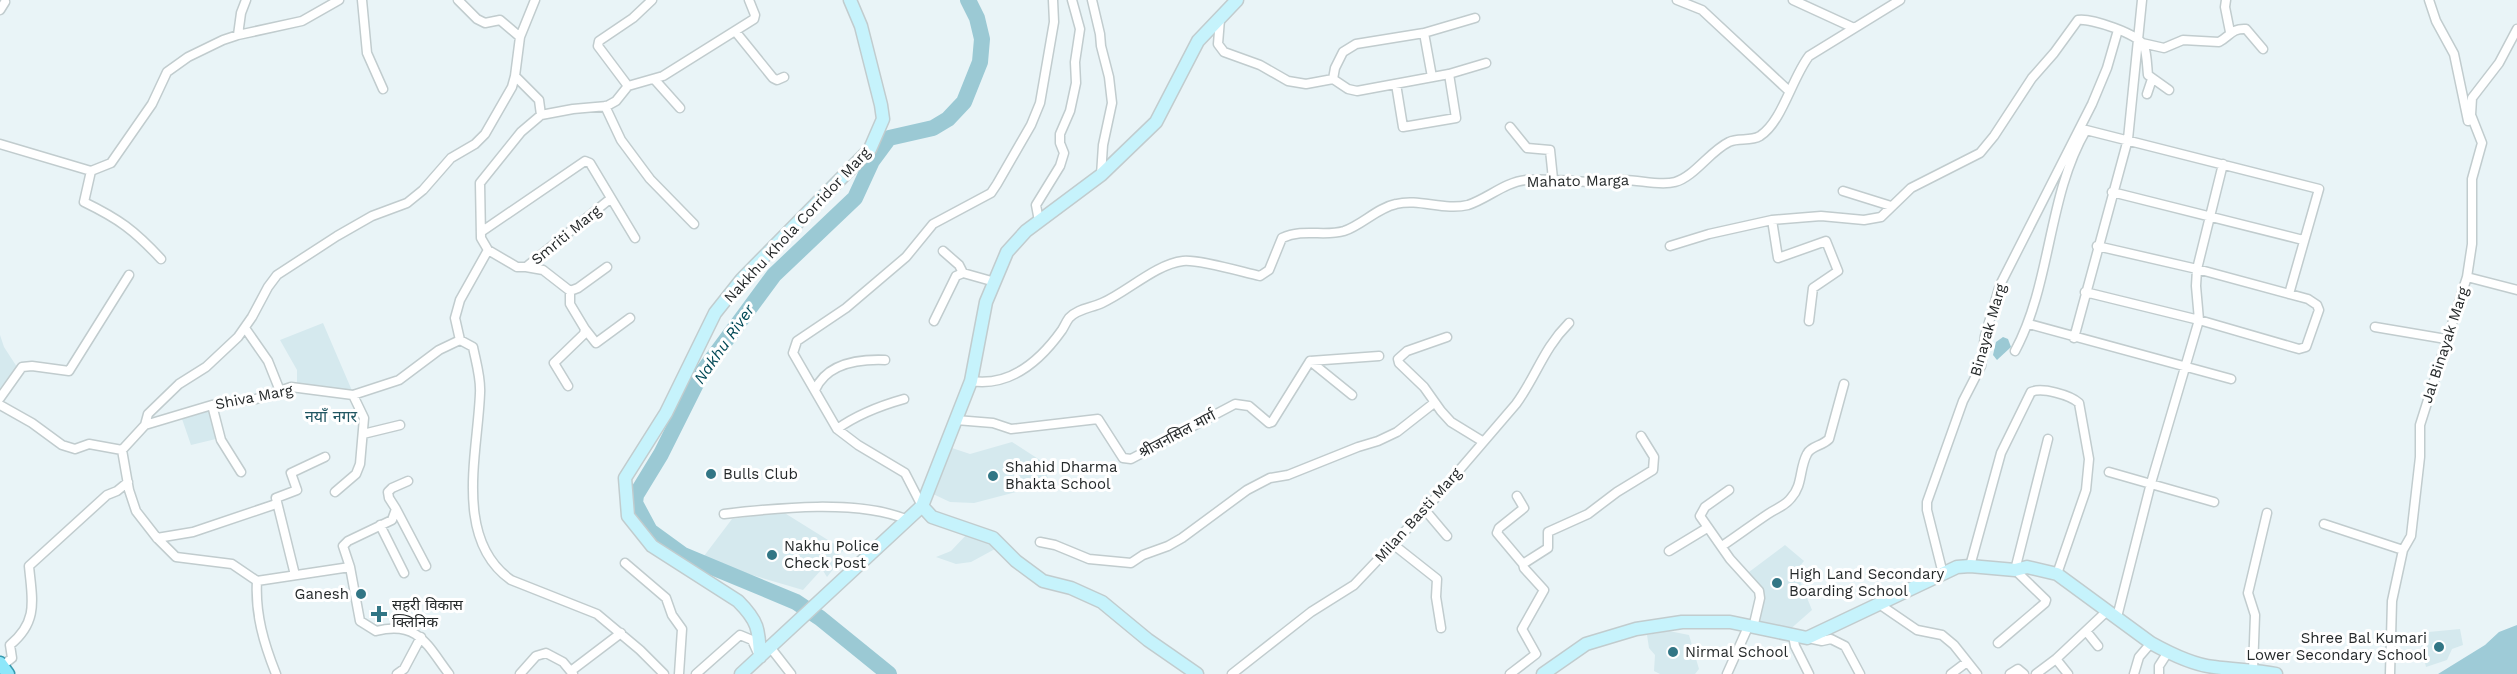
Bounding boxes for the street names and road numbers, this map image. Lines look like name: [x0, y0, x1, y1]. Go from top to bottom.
street label: Nakkhu Khola Corridor Marg: [720, 144, 874, 306]
street label: Mahato Marga: [1527, 171, 1630, 191]
street label: Smriti Marg: [528, 201, 604, 269]
street label: Binayak Marg: [1966, 282, 2010, 378]
street label: Jal Binayak Marg: [2418, 285, 2472, 405]
street label: Shiva Marg: [214, 381, 294, 413]
street label: श्रीजनसिल मार्ग: [1135, 406, 1219, 462]
street label: Milan Basti Marg: [1371, 464, 1465, 566]

